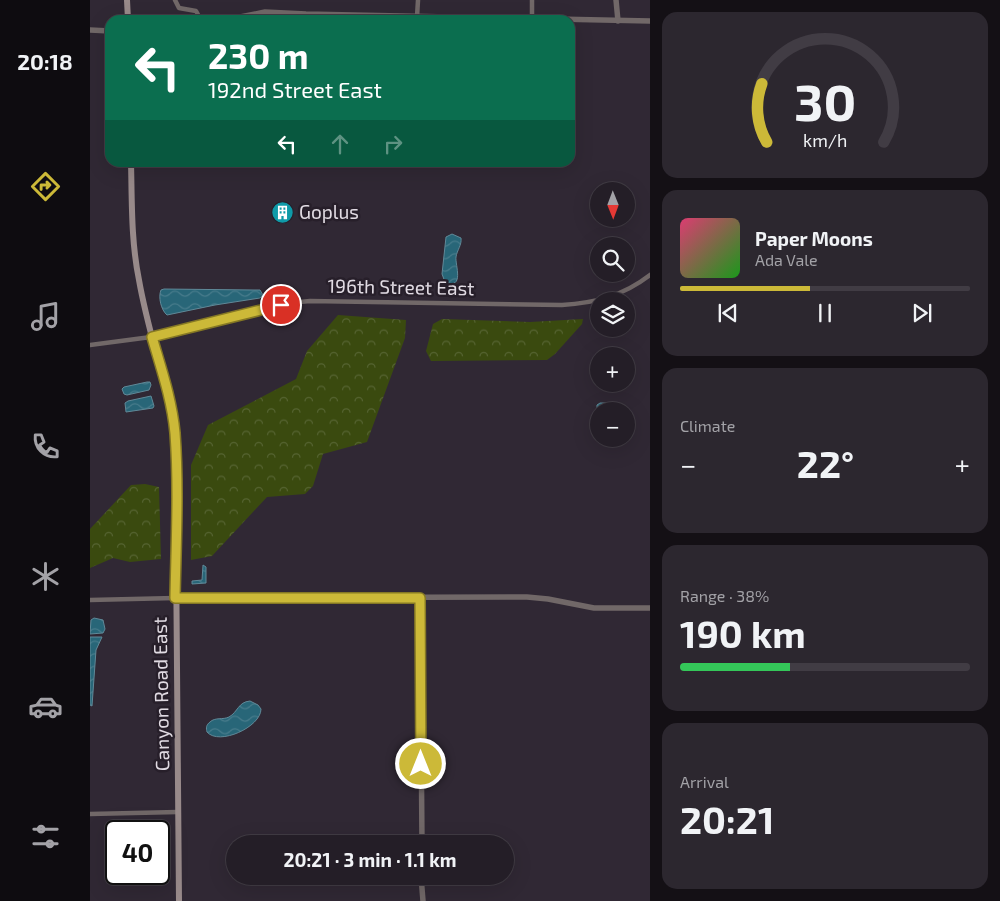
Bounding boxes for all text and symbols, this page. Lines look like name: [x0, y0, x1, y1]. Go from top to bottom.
text: 230 m: [208, 34, 309, 76]
icon: left: [125, 35, 190, 100]
text: 20:18: [17, 48, 73, 74]
text: 30: [794, 69, 856, 131]
text: 192nd Street East: [208, 76, 382, 102]
text: km/h: [803, 129, 847, 151]
icon: left: [273, 130, 301, 158]
icon: ahead: [326, 130, 354, 158]
icon: right: [379, 130, 407, 158]
icon: directions: [28, 169, 63, 204]
north arrow: [590, 182, 635, 228]
map controls: [590, 182, 635, 447]
building icon: Goplus: [271, 200, 295, 224]
place label: Goplus: [299, 200, 359, 223]
text: Paper Moons: [755, 227, 873, 250]
button: search: [590, 237, 635, 282]
text: Ada Vale: [755, 250, 818, 269]
street label: 196th Street East: [327, 274, 475, 299]
pin: [260, 284, 302, 326]
icon: arrive: [267, 291, 295, 319]
button: layers: [590, 292, 635, 337]
icon: music: [28, 299, 63, 334]
icon: previous: [714, 299, 742, 327]
icon: pause: [811, 299, 839, 327]
icon: next: [908, 299, 936, 327]
button: +: [590, 347, 635, 392]
button: −: [590, 402, 635, 447]
text: Climate: [680, 416, 735, 435]
icon: phone: [28, 429, 63, 464]
text: 22°: [797, 440, 854, 486]
text: −: [680, 447, 696, 481]
text: +: [955, 447, 970, 481]
icon: climate: [28, 559, 63, 594]
text: Range · 38%: [680, 586, 769, 605]
text: 190 km: [680, 610, 806, 656]
street label: Canyon Road East: [148, 617, 173, 771]
icon: car: [28, 689, 63, 724]
position arrow: [394, 737, 446, 789]
text: Arrival: [680, 772, 729, 791]
text: 20:21: [680, 796, 774, 842]
icon: filters: [28, 819, 63, 854]
speed limit sign: 40: [105, 820, 170, 885]
text: 20:21 · 3 min · 1.1 km: [283, 848, 457, 871]

